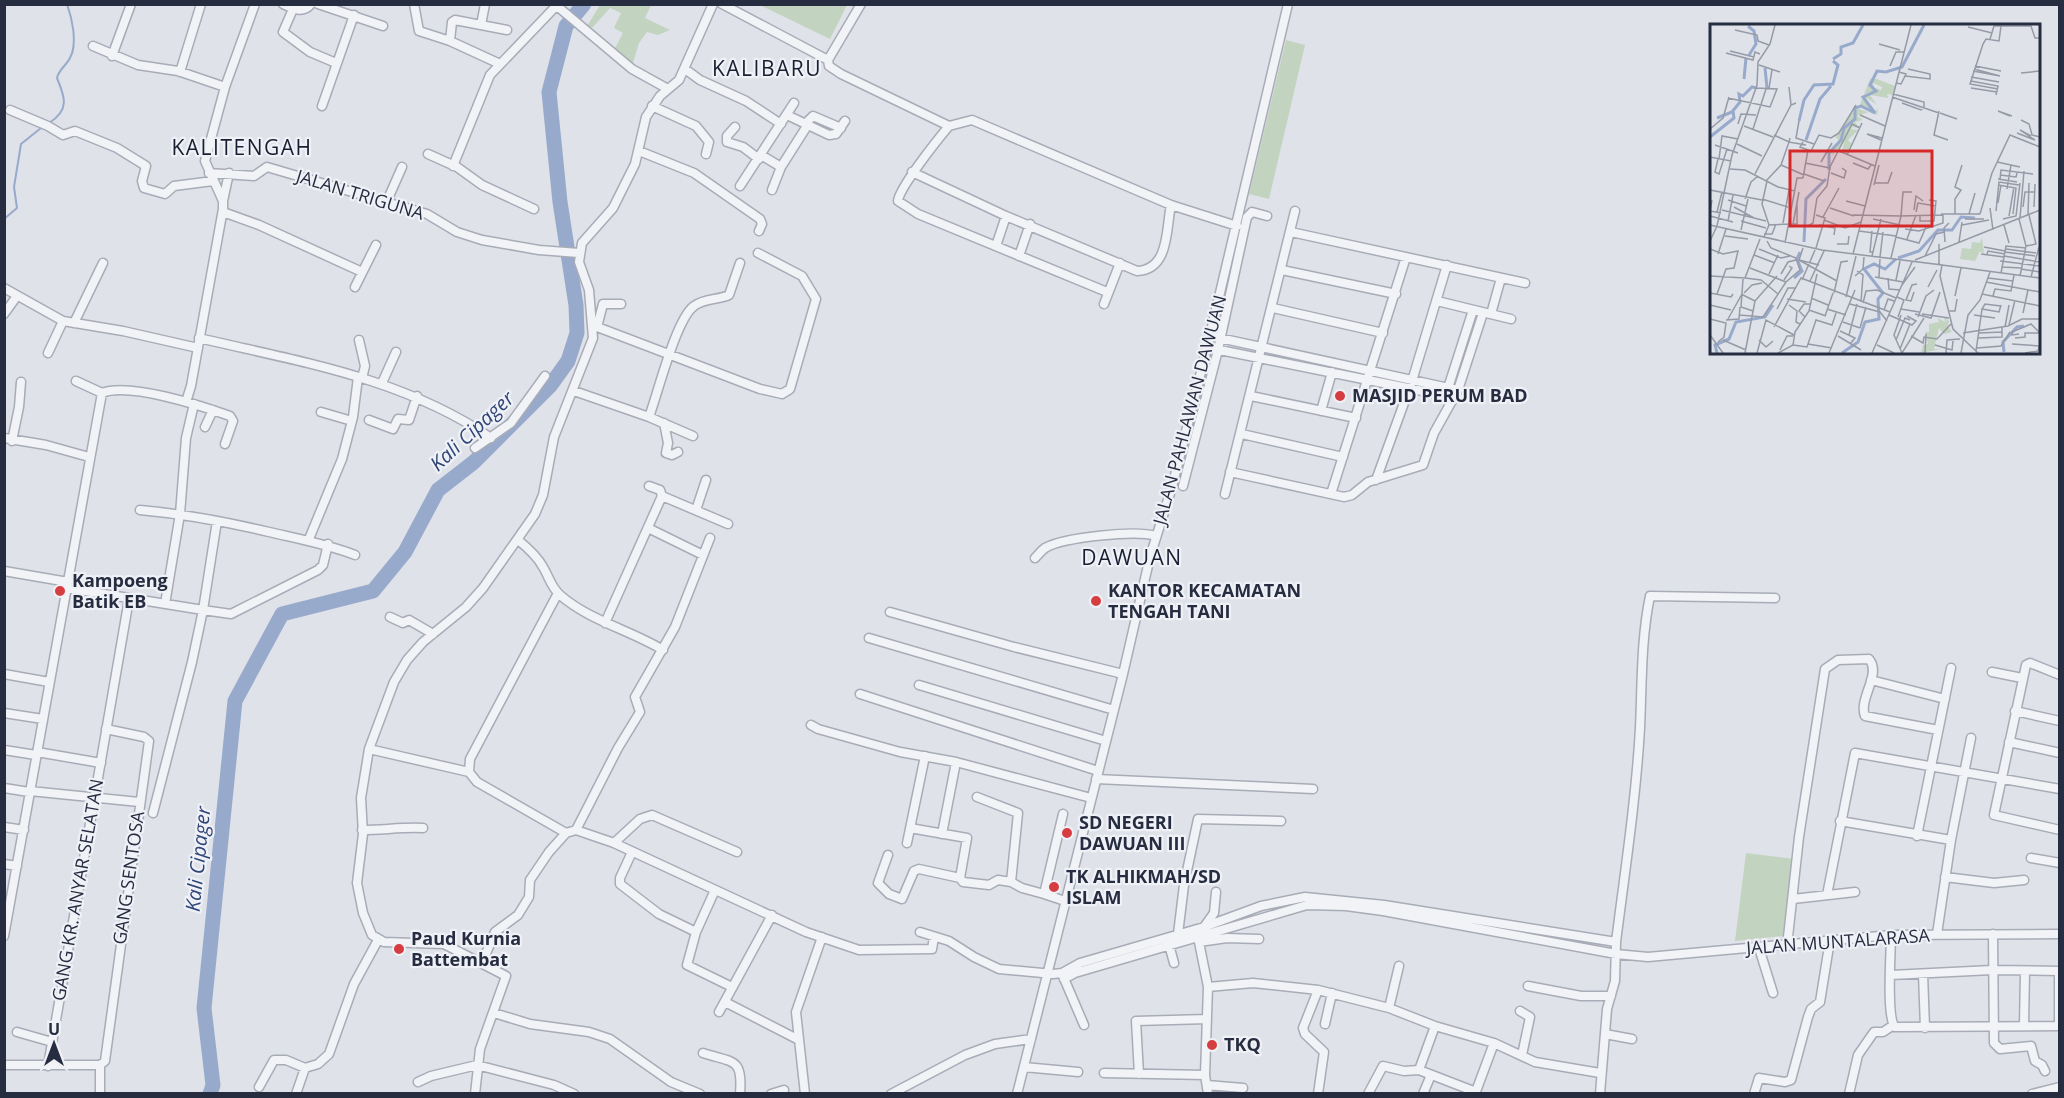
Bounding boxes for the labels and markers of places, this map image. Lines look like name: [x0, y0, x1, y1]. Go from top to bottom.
place label: MASJID PERUM BAD: [1352, 383, 1528, 407]
marker: MASJID PERUM BAD: [1333, 389, 1347, 403]
place label: Kampoeng Batik EB: [72, 568, 168, 613]
place label: KANTOR KECAMATAN TENGAH TANI: [1108, 578, 1301, 623]
marker: Kampoeng Batik EB: [53, 584, 67, 598]
marker: KANTOR KECAMATAN TENGAH TANI: [1089, 594, 1103, 608]
place label: SD NEGERI DAWUAN III: [1079, 810, 1185, 855]
marker: SD NEGERI DAWUAN III: [1060, 826, 1074, 840]
place label: TK ALHIKMAH/SD ISLAM: [1066, 864, 1221, 909]
marker: TK ALHIKMAH/SD ISLAM: [1047, 880, 1061, 894]
place label: Paud Kurnia Battembat: [411, 926, 521, 971]
marker: Paud Kurnia Battembat: [392, 942, 406, 956]
place label: TKQ: [1224, 1032, 1261, 1056]
marker: TKQ: [1205, 1038, 1219, 1052]

